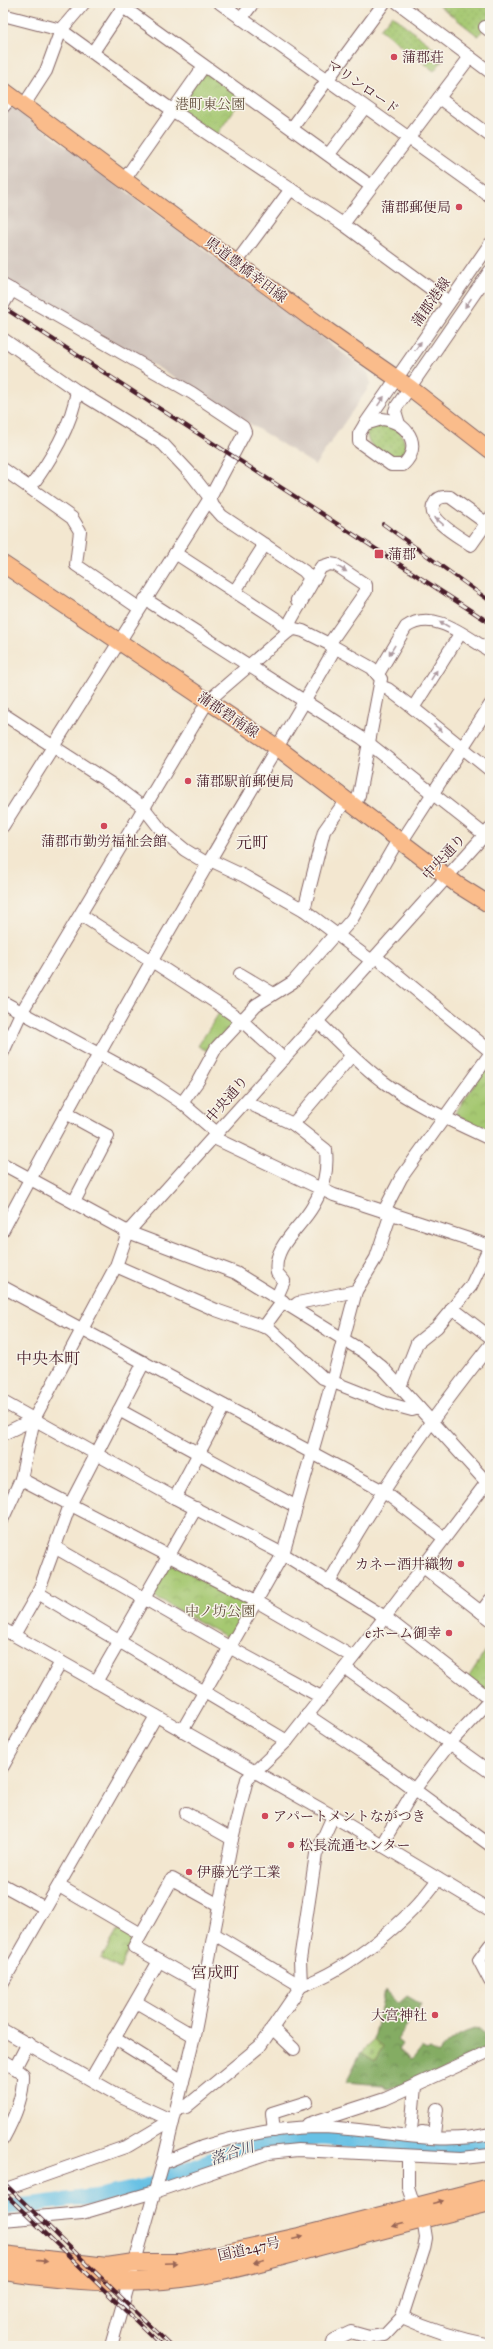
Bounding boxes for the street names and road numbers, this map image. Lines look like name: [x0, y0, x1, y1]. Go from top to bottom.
street label: マリンロード: [324, 56, 402, 118]
street label: 県道豊橋幸田線: [202, 234, 290, 306]
street label: 蒲郡港線: [408, 274, 454, 330]
street label: 蒲郡碧南線: [194, 688, 262, 742]
street label: 中央通り: [419, 831, 469, 883]
street label: 中央通り: [202, 1072, 252, 1126]
street label: 国道247号: [216, 2234, 282, 2264]

